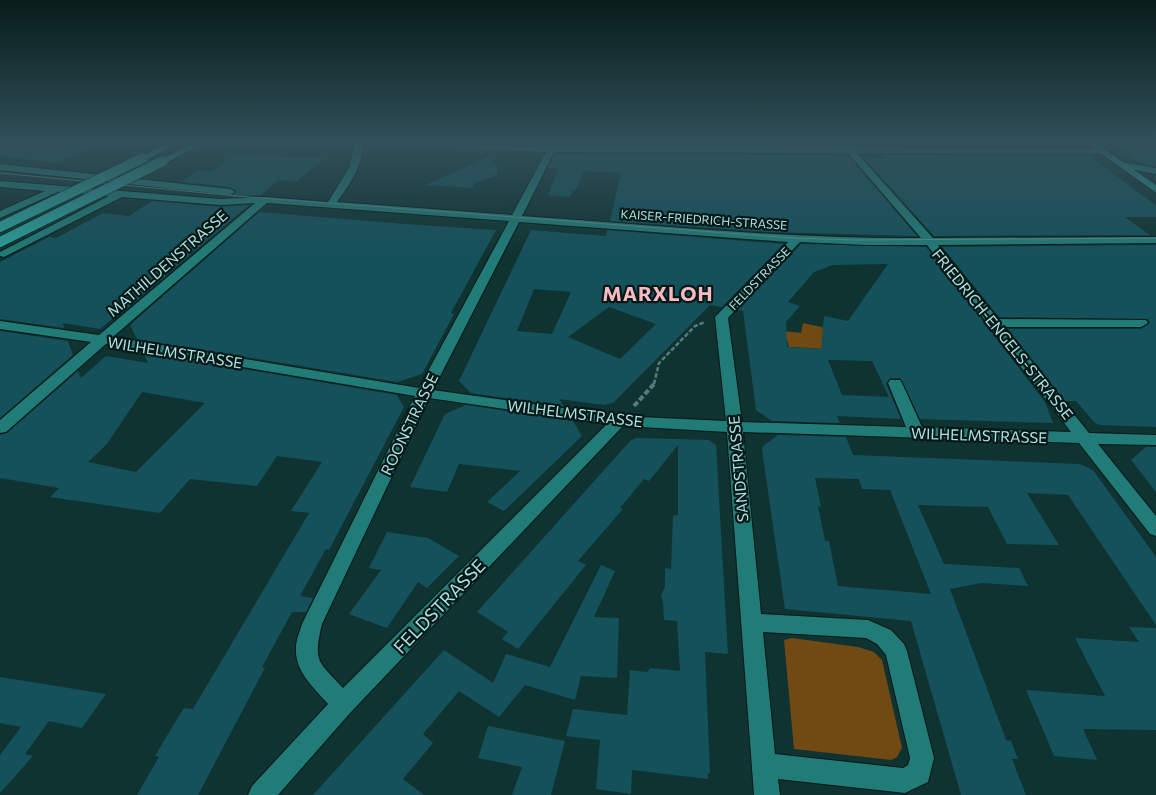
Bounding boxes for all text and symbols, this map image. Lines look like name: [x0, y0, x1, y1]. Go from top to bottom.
street label: MATHILDENSTRASSE: [103, 206, 231, 320]
street label: KAISER-FRIEDRICH-STRASSE: [620, 206, 788, 232]
street label: FELDSTRASSE: [726, 244, 792, 312]
street label: FRIEDRICH-ENGELS-STRASSE: [929, 245, 1077, 423]
district label: MARXLOH: [602, 281, 714, 305]
street label: WILHELMSTRASSE: [106, 332, 244, 372]
street label: ROONSTRASSE: [377, 370, 441, 478]
street label: WILHELMSTRASSE: [506, 396, 644, 430]
street label: SANDSTRASSE: [724, 415, 752, 523]
street label: WILHELMSTRASSE: [911, 424, 1048, 446]
street label: FELDSTRASSE: [388, 554, 490, 658]

